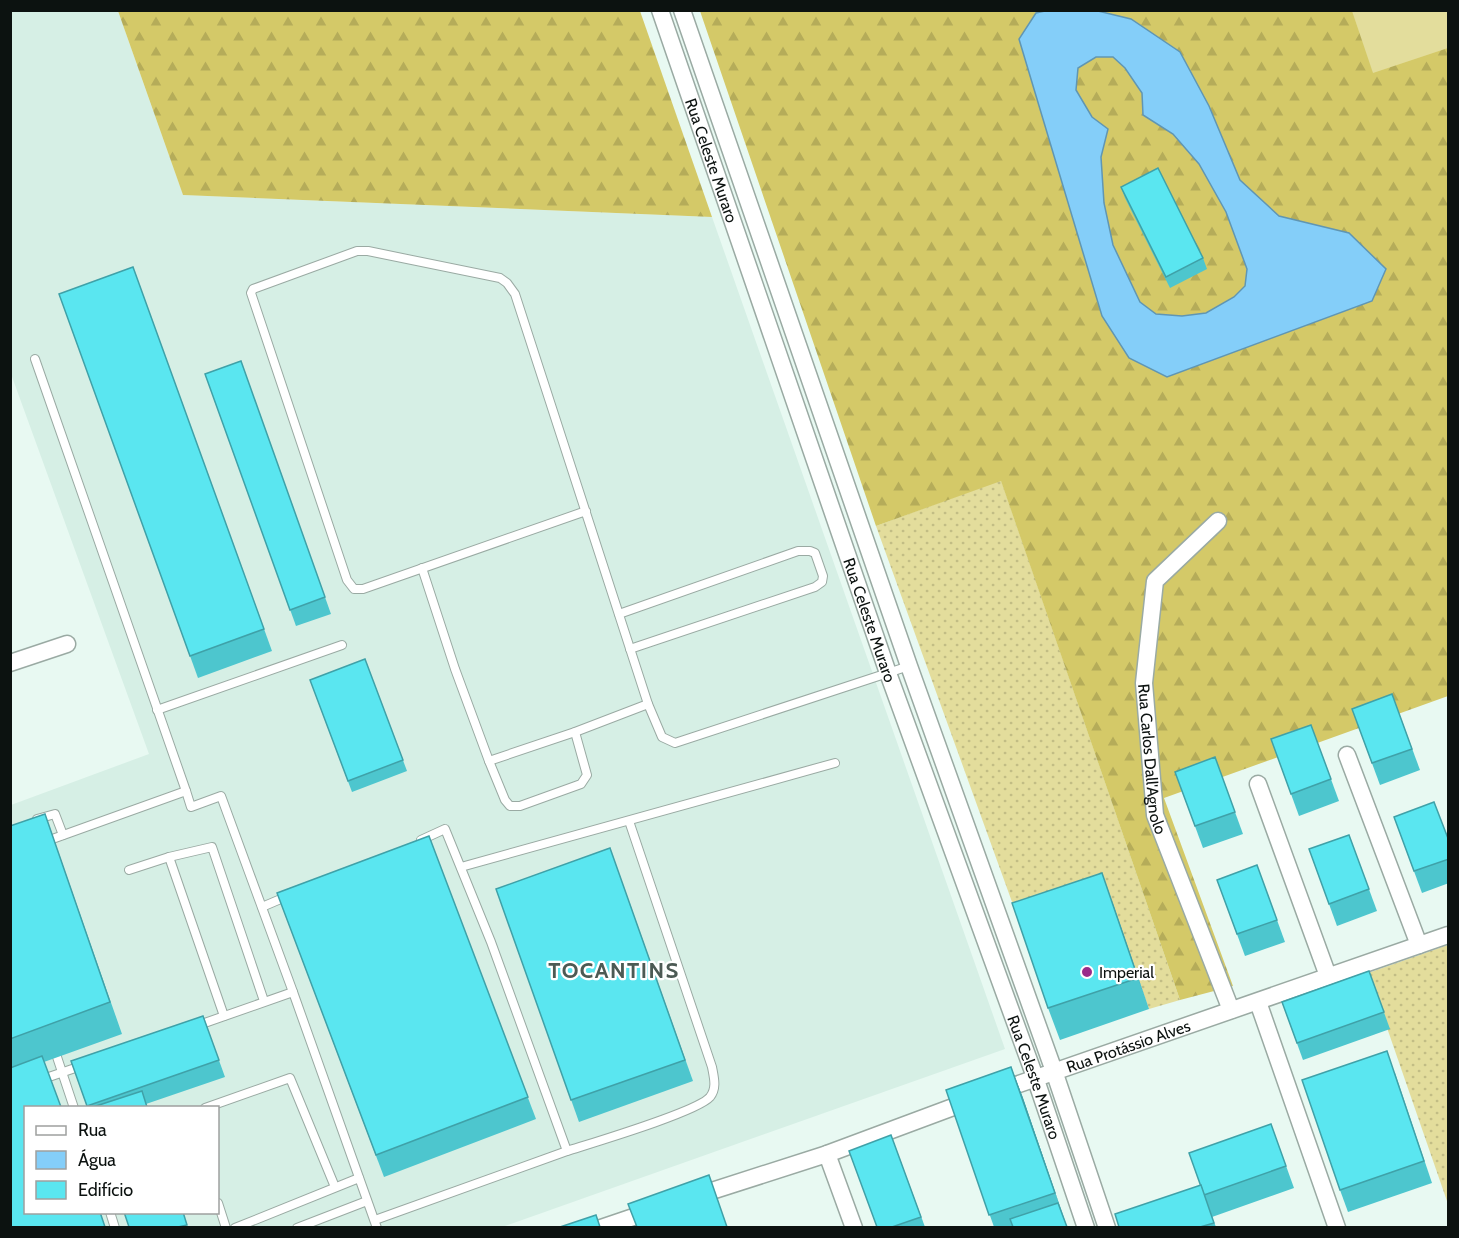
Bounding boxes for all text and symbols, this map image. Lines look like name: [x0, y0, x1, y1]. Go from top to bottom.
street label: Rua Celeste Muraro: [681, 96, 741, 225]
street label: Rua Celeste Muraro: [839, 555, 900, 685]
street label: Rua Carlos Dall'Agnolo: [1134, 683, 1171, 837]
district label: TOCANTINS: [548, 957, 680, 984]
place label: Imperial: [1099, 963, 1154, 982]
marker: Imperial: [1080, 965, 1094, 979]
street label: Rua Celeste Muraro: [1003, 1013, 1064, 1142]
street label: Rua Protássio Alves: [1064, 1016, 1193, 1077]
legend: [24, 1106, 219, 1214]
text: Rua: [78, 1119, 107, 1141]
text: Água: [78, 1149, 116, 1171]
text: Edifício: [78, 1179, 133, 1201]

